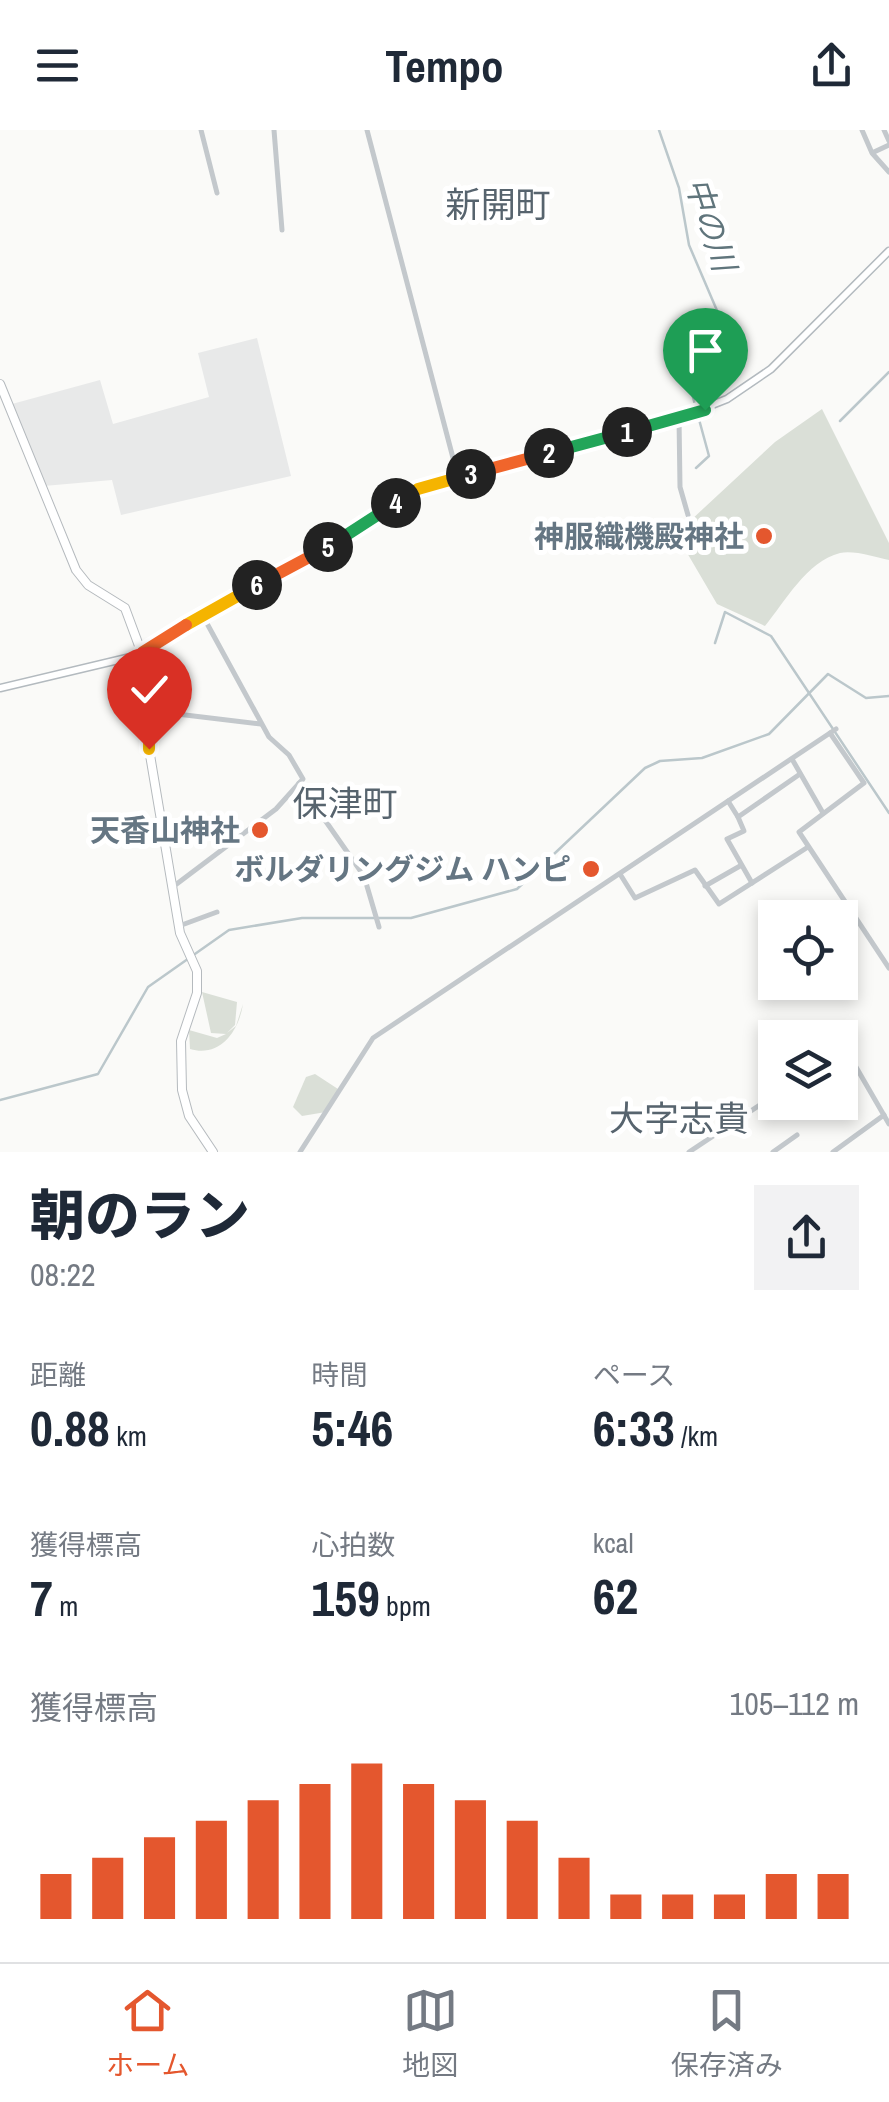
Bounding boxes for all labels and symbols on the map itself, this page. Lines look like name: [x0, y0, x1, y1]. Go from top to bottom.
water label: 中の川: [676, 172, 747, 279]
district label: 新開町: [445, 181, 551, 228]
pin: [663, 308, 748, 411]
pin: 1: [602, 407, 652, 457]
pin: 2: [524, 428, 574, 478]
pin: 3: [446, 449, 496, 499]
pin: 4: [371, 478, 421, 528]
place label: 神服織機殿神社: [534, 516, 744, 556]
pin: 5: [303, 522, 353, 572]
marker: 神服織機殿神社: [753, 525, 775, 547]
pin: 6: [232, 560, 282, 610]
pin: [107, 647, 192, 750]
district label: 保津町: [292, 780, 398, 827]
place label: 天香山神社: [90, 810, 240, 850]
marker: 天香山神社: [249, 819, 271, 841]
place label: ボルダリングジム ハンピ: [234, 849, 571, 889]
marker: ボルダリングジム ハンピ: [580, 858, 602, 880]
district label: 大字志貴: [609, 1095, 749, 1142]

